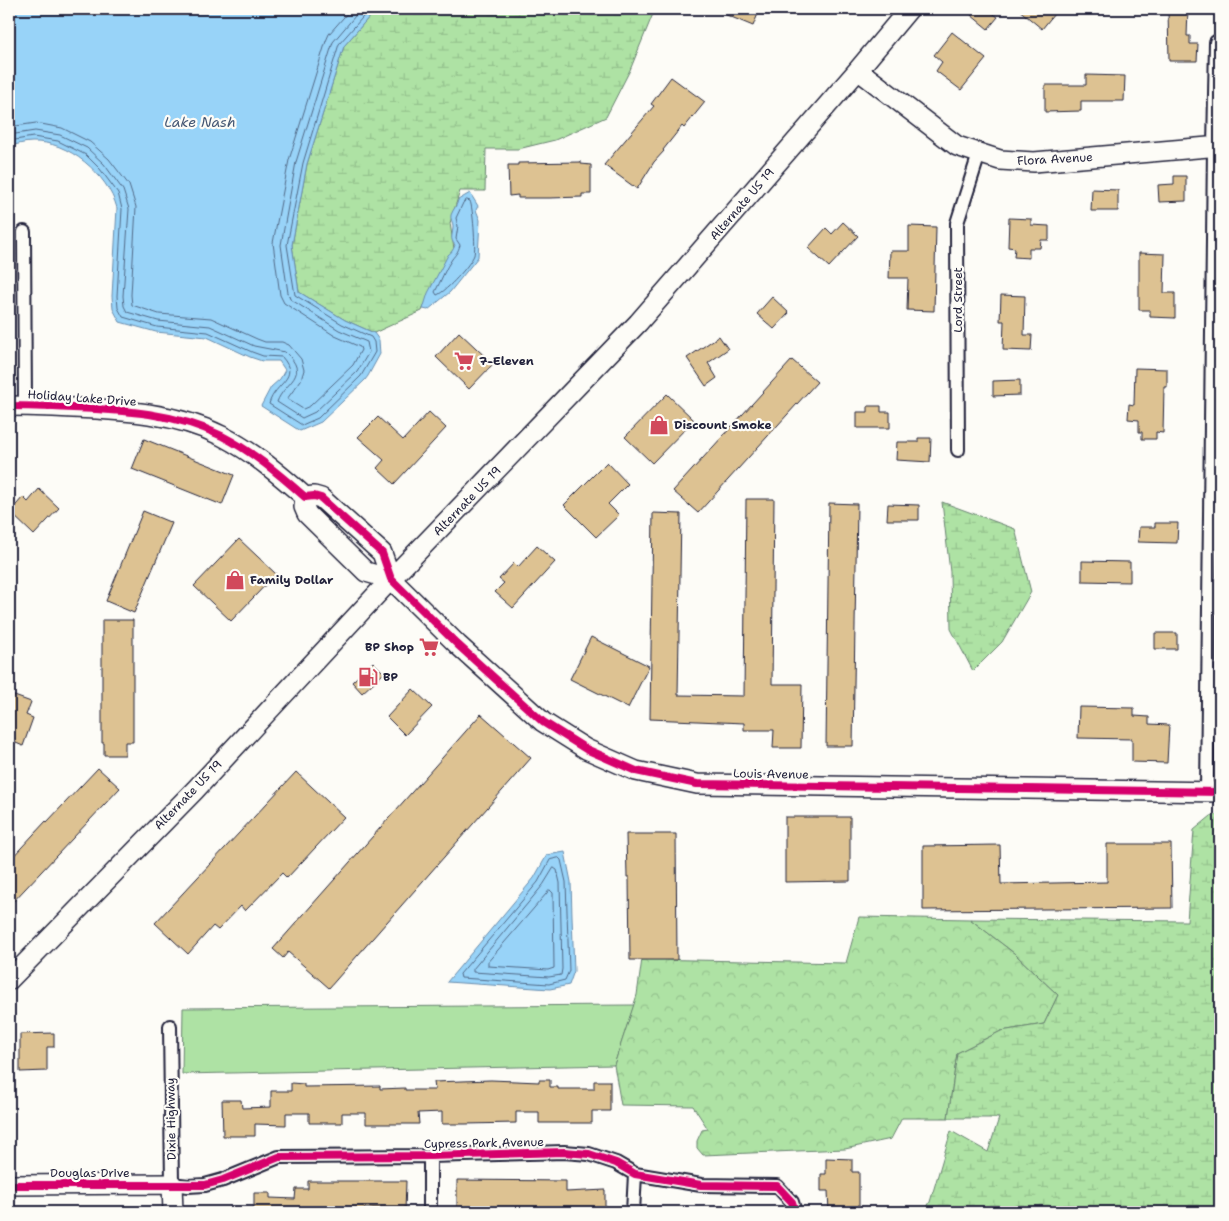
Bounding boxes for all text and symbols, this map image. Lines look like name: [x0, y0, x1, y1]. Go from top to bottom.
water label: Lake Nash: [164, 113, 236, 131]
street label: Flora Avenue: [1017, 149, 1093, 169]
street label: Alternate US 19: [706, 164, 778, 244]
street label: Lord Street: [950, 267, 966, 333]
supermarket icon: 7-Eleven: [453, 350, 475, 372]
place label: 7-Eleven: [479, 353, 534, 369]
street label: Holiday Lake Drive: [27, 386, 137, 410]
shop icon: Discount Smoke: [648, 414, 670, 436]
place label: Discount Smoke: [674, 417, 772, 433]
street label: Alternate US 19: [430, 463, 504, 539]
shop icon: Family Dollar: [224, 569, 246, 591]
place label: Family Dollar: [250, 572, 334, 588]
supermarket icon: BP Shop: [418, 636, 440, 658]
place label: BP Shop: [365, 639, 414, 655]
fuel station icon: BP: [357, 666, 379, 688]
place label: BP: [383, 669, 399, 685]
street label: Alternate US 19: [151, 757, 225, 833]
street label: Louis Avenue: [733, 765, 809, 783]
street label: Dixie Highway: [162, 1078, 180, 1160]
street label: Cypress Park Avenue: [424, 1134, 544, 1152]
street label: Douglas Drive: [50, 1165, 130, 1181]

